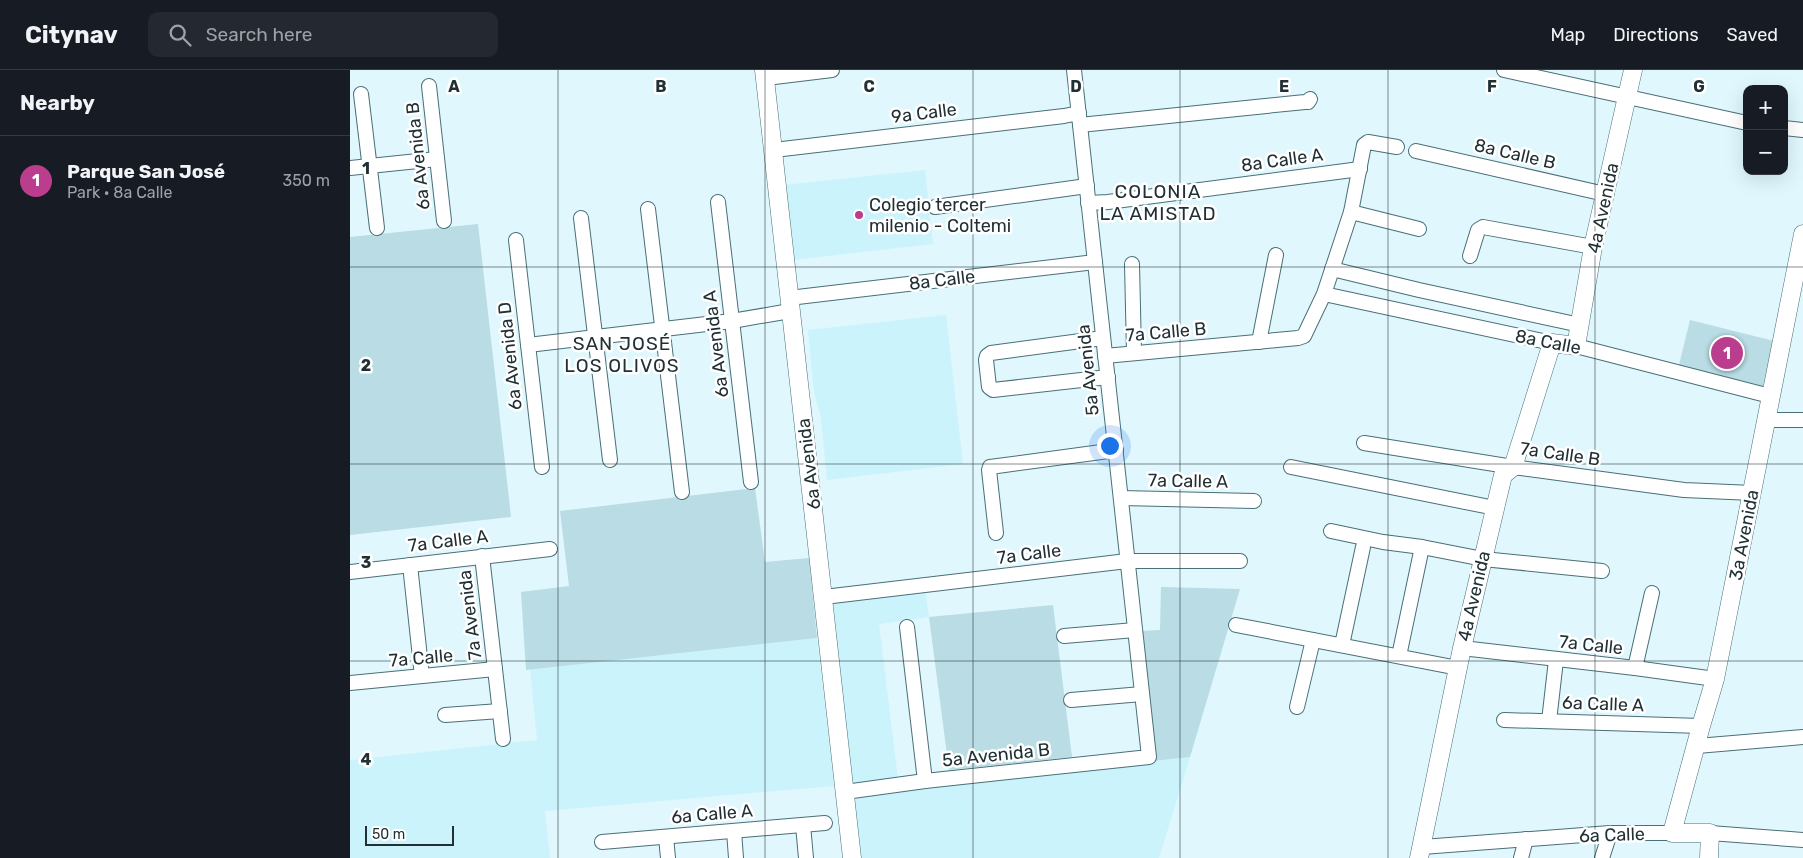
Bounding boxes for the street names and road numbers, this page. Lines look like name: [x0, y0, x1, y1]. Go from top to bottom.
street label: 9a Calle: [890, 98, 958, 128]
street label: 6a Avenida B: [401, 101, 435, 211]
street label: 8a Calle B: [1472, 134, 1558, 174]
street label: 8a Calle A: [1240, 143, 1324, 177]
street label: 4a Avenida: [1583, 161, 1623, 255]
street label: 8a Calle: [908, 265, 976, 295]
street label: 6a Avenida A: [699, 289, 733, 399]
street label: 6a Avenida D: [493, 301, 527, 411]
street label: 7a Calle B: [1125, 318, 1207, 346]
street label: 5a Avenida: [1072, 323, 1104, 417]
street label: 8a Calle: [1513, 325, 1583, 359]
street label: 6a Avenida: [792, 417, 826, 511]
street label: 7a Calle B: [1518, 437, 1602, 471]
street label: 7a Calle A: [1148, 469, 1228, 493]
street label: 3a Avenida: [1724, 488, 1764, 582]
street label: 7a Calle A: [407, 525, 489, 557]
street label: 7a Calle: [996, 539, 1062, 569]
street label: 4a Avenida: [1453, 549, 1495, 643]
street label: 7a Avenida: [454, 569, 486, 661]
street label: 7a Calle: [1558, 631, 1624, 659]
street label: 7a Calle: [388, 644, 454, 672]
street label: 6a Calle A: [1562, 692, 1644, 716]
street label: 5a Avenida B: [941, 738, 1051, 772]
street label: 6a Calle A: [670, 799, 754, 829]
street label: 6a Calle: [1579, 823, 1645, 847]

